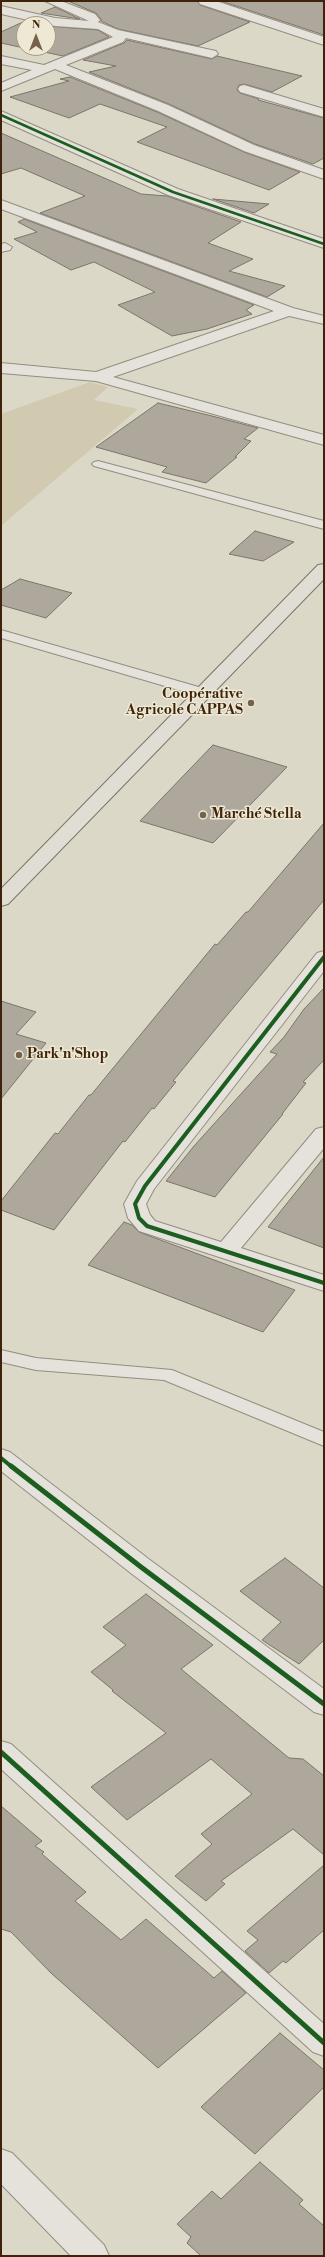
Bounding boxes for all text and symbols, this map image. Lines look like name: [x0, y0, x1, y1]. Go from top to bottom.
north arrow: [16, 16, 56, 56]
text: N: [32, 18, 40, 32]
place label: Coopérative Agricole CAPPAS: [126, 687, 243, 720]
marker: Coopérative Agricole CAPPAS: [246, 698, 256, 708]
place label: Marché Stella: [211, 807, 302, 823]
marker: Marché Stella: [198, 810, 208, 820]
place label: Park'n'Shop: [27, 1047, 108, 1063]
marker: Park'n'Shop: [14, 1050, 24, 1060]

